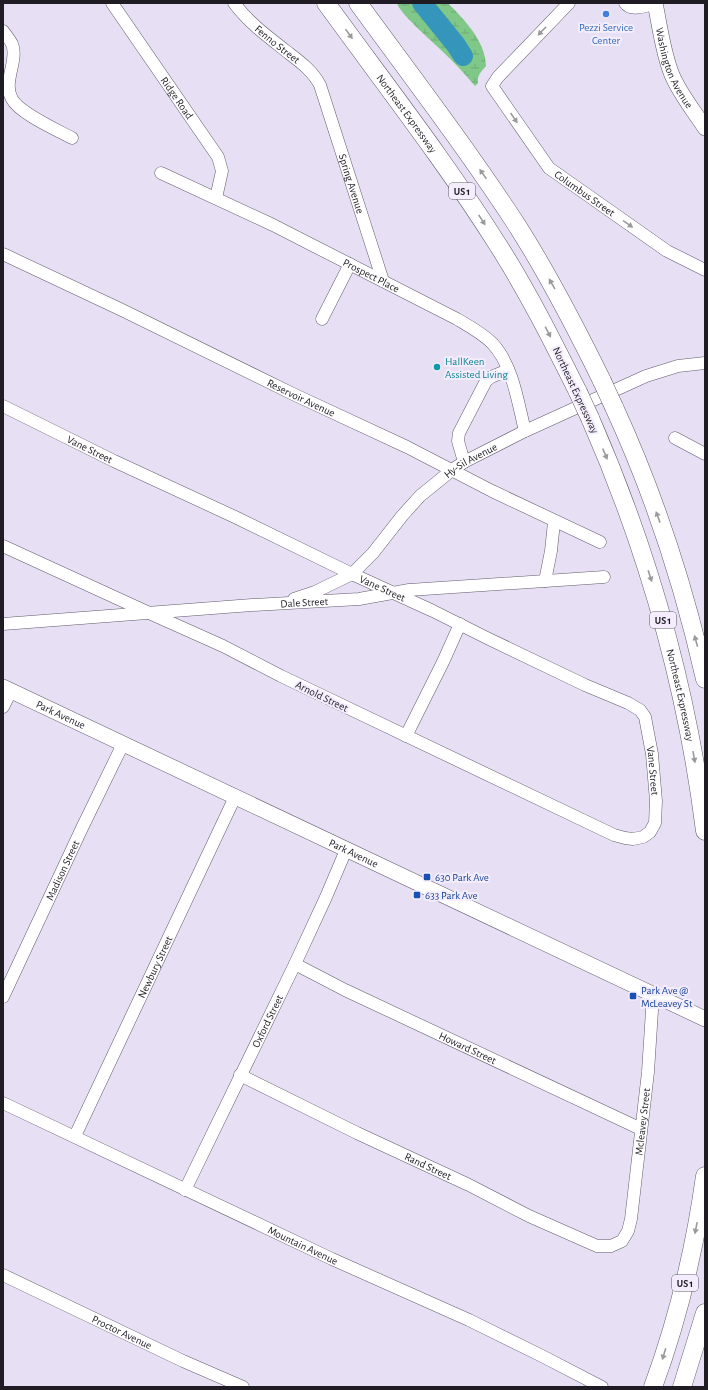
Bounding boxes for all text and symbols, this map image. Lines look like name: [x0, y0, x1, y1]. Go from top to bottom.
marker: Pezzi Service Center: [601, 9, 611, 19]
place label: Pezzi Service Center: [579, 22, 633, 46]
street label: Fenno Street: [253, 23, 302, 66]
one-way arrow: [537, 26, 547, 36]
street label: Washington Avenue: [654, 27, 695, 110]
one-way arrow: [345, 29, 353, 40]
street label: Northeast Expressway: [374, 72, 439, 155]
street label: Ridge Road: [158, 75, 195, 121]
one-way arrow: [510, 113, 518, 123]
street label: Spring Avenue: [337, 153, 366, 215]
one-way arrow: [479, 168, 486, 180]
street label: Columbus Street: [552, 169, 617, 219]
road number: US 1: [449, 183, 475, 199]
one-way arrow: [478, 214, 486, 225]
one-way arrow: [623, 220, 633, 228]
street label: Prospect Place: [341, 257, 401, 295]
one-way arrow: [548, 278, 555, 290]
one-way arrow: [544, 326, 551, 337]
street label: Northeast Expressway: [551, 345, 601, 435]
place label: HallKeen Assisted Living: [445, 356, 508, 380]
marker: HallKeen Assisted Living: [432, 362, 442, 372]
street label: Reservoir Avenue: [265, 377, 337, 419]
street label: Vane Street: [65, 434, 115, 466]
street label: Hy-Sil Avenue: [442, 441, 499, 480]
one-way arrow: [602, 448, 609, 460]
one-way arrow: [654, 511, 660, 523]
one-way arrow: [647, 570, 653, 582]
street label: Vane Street: [358, 573, 407, 604]
street label: Dale Street: [280, 596, 329, 609]
road number: US 1: [650, 612, 676, 628]
one-way arrow: [693, 635, 699, 647]
street label: Northeast Expressway: [664, 648, 696, 742]
street label: Arnold Street: [294, 679, 350, 714]
street label: Park Avenue: [34, 699, 87, 731]
street label: Vane Street: [645, 745, 661, 796]
one-way arrow: [691, 751, 697, 763]
street label: Park Avenue: [327, 837, 380, 870]
street label: Madison Street: [44, 838, 82, 902]
marker: 630 Park Ave: [422, 872, 432, 882]
place label: 630 Park Ave: [435, 872, 489, 883]
marker: 633 Park Ave: [412, 890, 422, 900]
place label: 633 Park Ave: [425, 890, 478, 901]
street label: Newbury Street: [136, 934, 175, 1000]
place label: Park Ave @ McLeavey St: [641, 985, 693, 1009]
marker: Park Ave @ McLeavey St: [628, 991, 638, 1001]
street label: Oxford Street: [250, 993, 285, 1049]
street label: Howard Street: [437, 1030, 498, 1066]
street label: Mcleavey Street: [633, 1087, 652, 1156]
street label: Rand Street: [403, 1151, 453, 1182]
one-way arrow: [693, 1222, 699, 1235]
street label: Mountain Avenue: [266, 1224, 339, 1267]
road number: US 1: [672, 1275, 698, 1291]
street label: Proctor Avenue: [90, 1313, 154, 1351]
one-way arrow: [661, 1349, 667, 1361]

